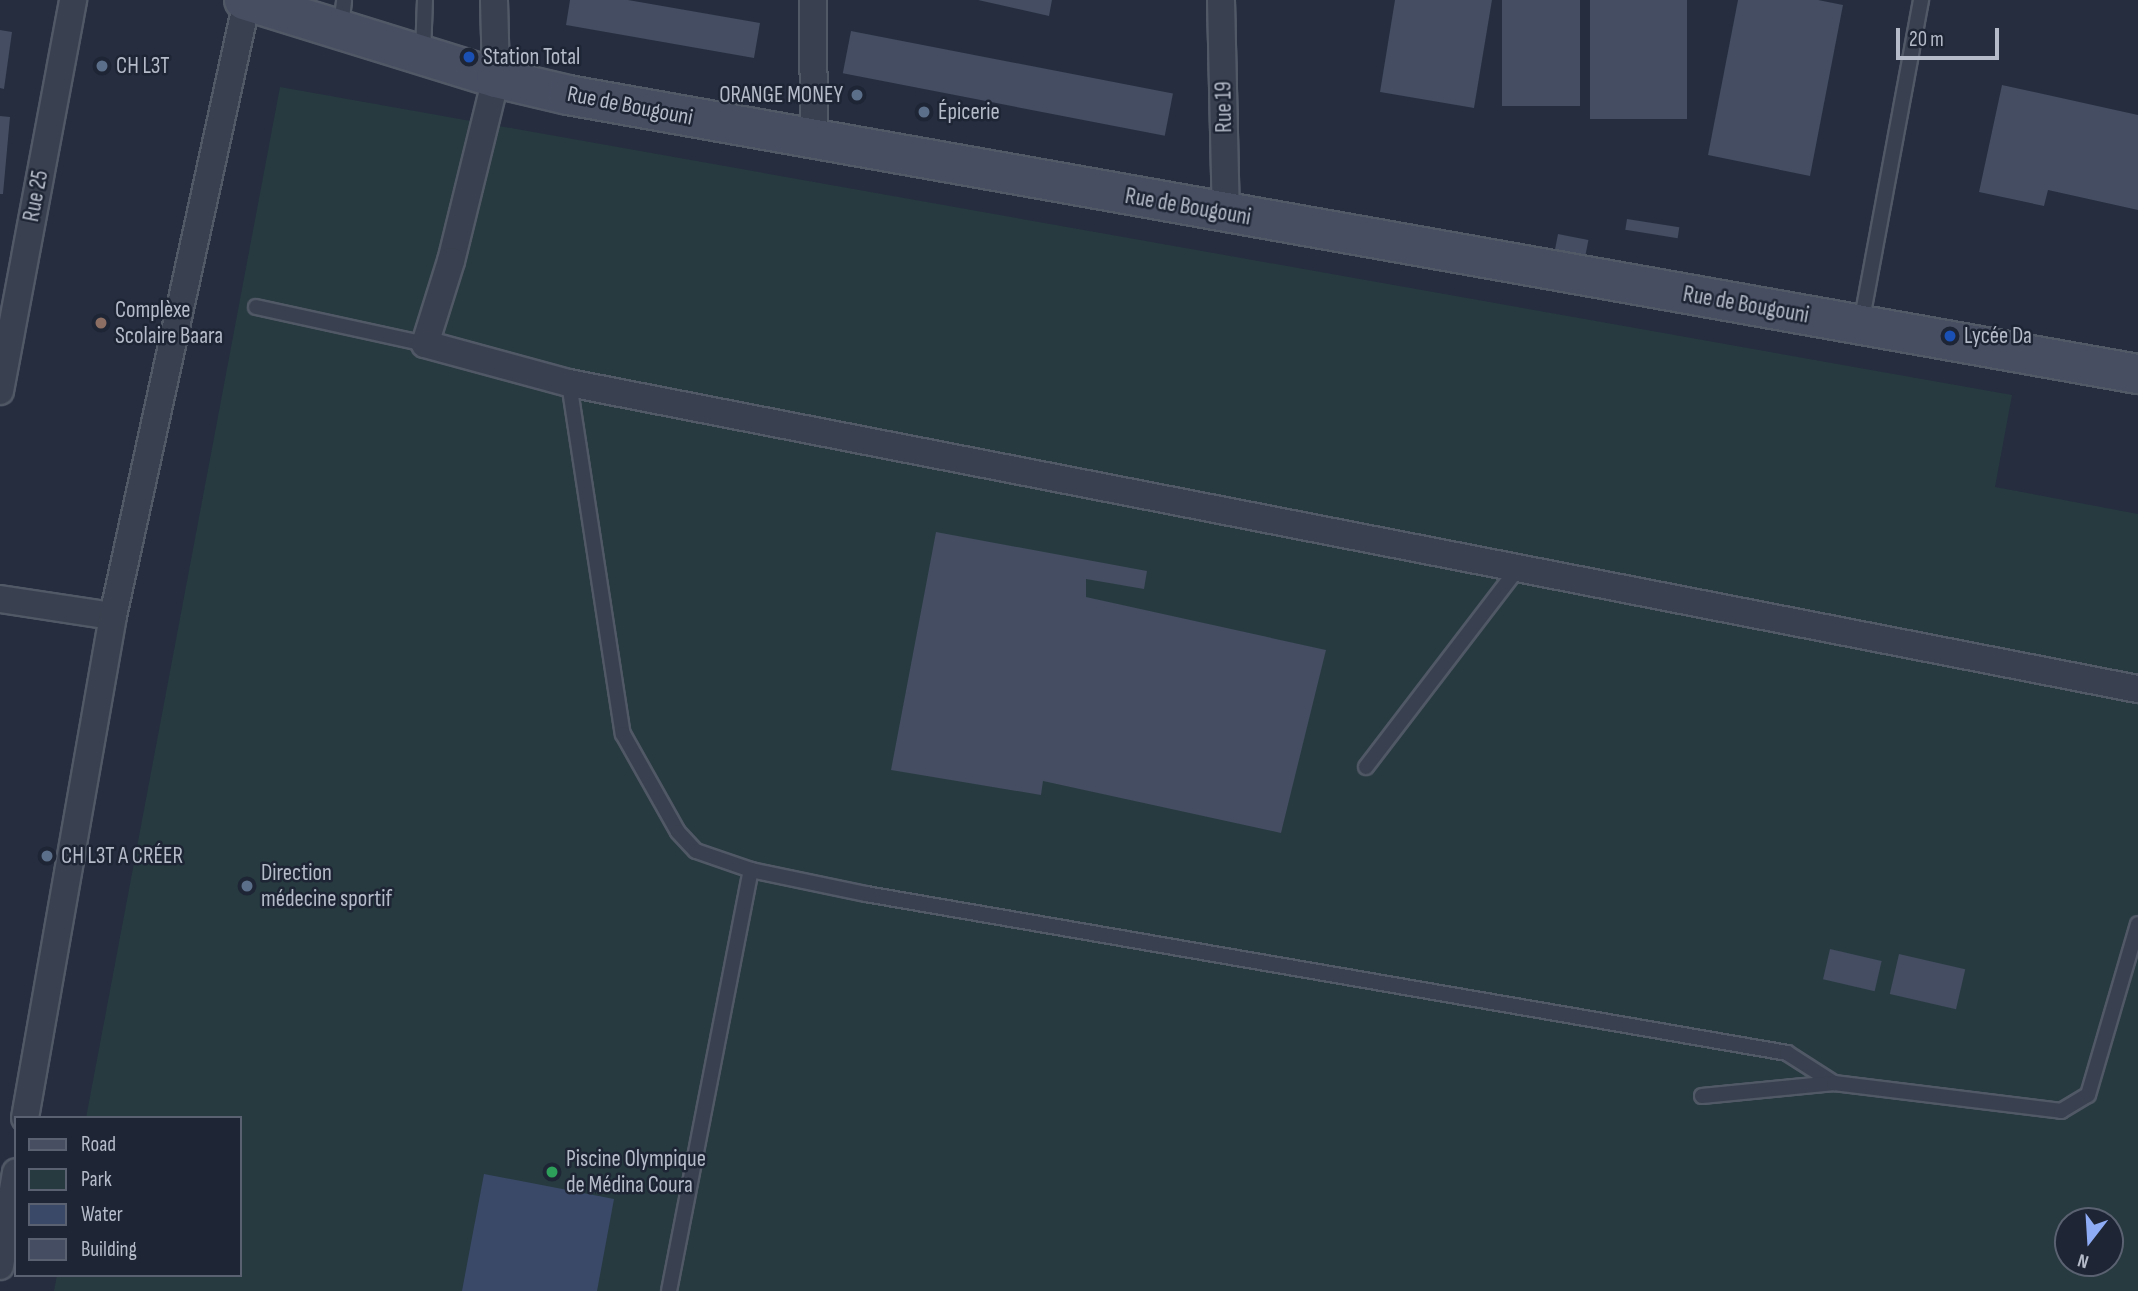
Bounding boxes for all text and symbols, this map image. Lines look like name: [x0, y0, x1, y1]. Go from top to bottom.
scale bar: [1900, 14, 2003, 58]
text: 20 m: [1909, 27, 1944, 52]
place label: Station Total: [483, 43, 580, 71]
marker: Station Total: [461, 49, 477, 65]
place label: CH L3T: [116, 52, 170, 80]
marker: CH L3T: [94, 58, 110, 74]
street label: Rue de Bougouni: [565, 80, 695, 132]
place label: ORANGE MONEY: [719, 81, 843, 109]
street label: Rue 19: [1210, 81, 1238, 133]
marker: ORANGE MONEY: [849, 87, 865, 103]
place label: Épicerie: [938, 98, 1000, 126]
marker: Épicerie: [916, 104, 932, 120]
street label: Rue 25: [18, 168, 54, 224]
street label: Rue de Bougouni: [1123, 182, 1253, 232]
street label: Rue de Bougouni: [1681, 280, 1811, 330]
place label: Complèxe Scolaire Baara: [115, 296, 223, 350]
marker: Complèxe Scolaire Baara: [93, 315, 109, 331]
place label: Lycée Da: [1964, 322, 2032, 350]
marker: Lycée Da: [1942, 328, 1958, 344]
place label: CH L3T A CRÉER: [61, 842, 183, 870]
marker: CH L3T A CRÉER: [39, 848, 55, 864]
place label: Direction médecine sportif: [261, 859, 392, 913]
marker: Direction médecine sportif: [239, 878, 255, 894]
legend: [14, 1116, 242, 1277]
text: Road: [81, 1132, 116, 1157]
place label: Piscine Olympique de Médina Coura: [566, 1145, 706, 1199]
marker: Piscine Olympique de Médina Coura: [544, 1164, 560, 1180]
text: Park: [81, 1167, 112, 1192]
text: Water: [81, 1202, 123, 1227]
north arrow: [2054, 1207, 2124, 1277]
text: Building: [81, 1237, 137, 1262]
text: N: [2075, 1248, 2092, 1273]

